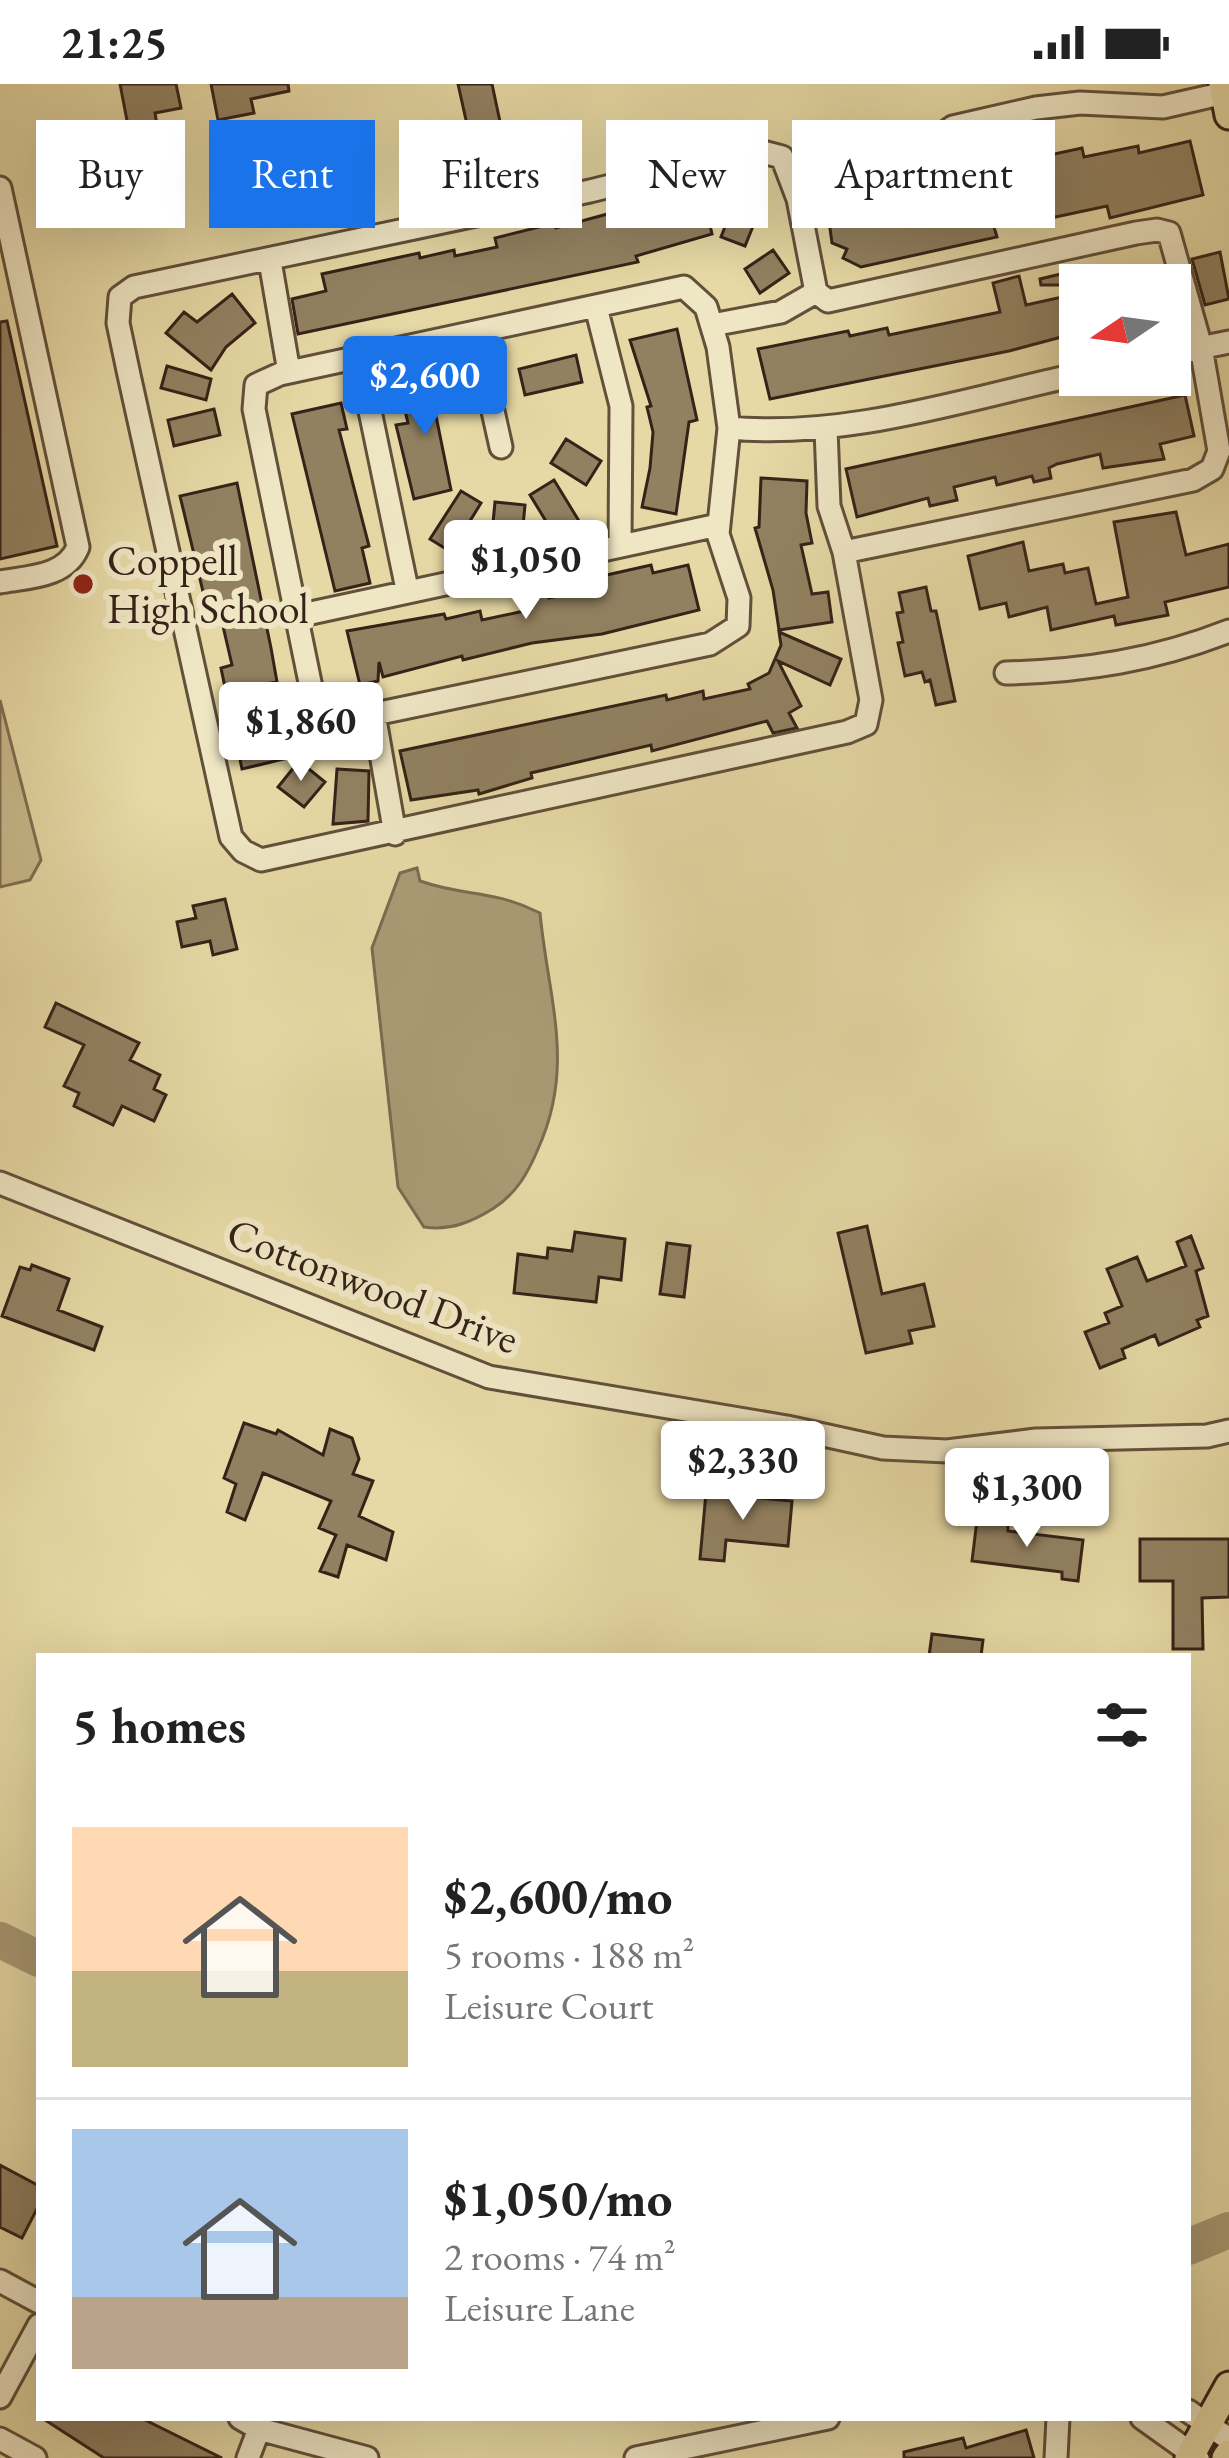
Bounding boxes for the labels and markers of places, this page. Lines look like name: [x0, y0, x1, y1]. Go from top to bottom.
pin: $2,600: [327, 336, 523, 438]
pin: $1,050: [428, 520, 624, 622]
place label: Coppell High School: [107, 533, 309, 636]
marker: Coppell High School: [70, 571, 96, 597]
pin: $1,860: [203, 682, 399, 784]
pin: $2,330: [645, 1421, 841, 1523]
pin: $1,300: [929, 1448, 1125, 1550]

